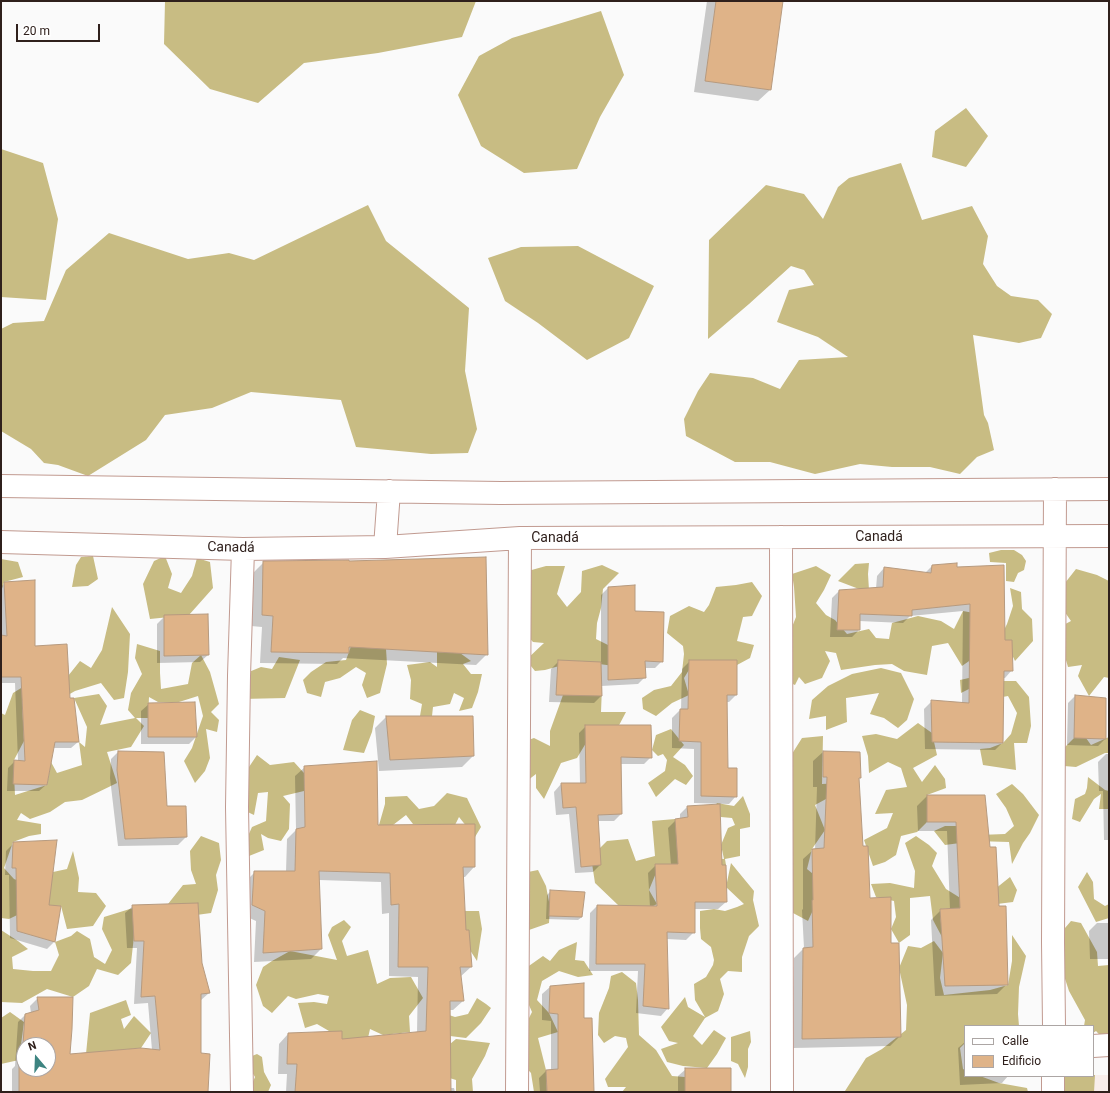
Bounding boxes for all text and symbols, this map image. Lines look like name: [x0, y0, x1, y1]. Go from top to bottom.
scale bar: [18, 16, 102, 42]
text: 20 m: [23, 24, 50, 38]
street label: Canadá: [855, 529, 903, 545]
street label: Canadá: [531, 530, 579, 546]
street label: Canadá: [207, 539, 255, 557]
legend: [964, 1025, 1094, 1077]
text: Calle: [1002, 1034, 1029, 1048]
north arrow: [16, 1037, 56, 1077]
text: N: [26, 1039, 38, 1054]
text: Edificio: [1002, 1054, 1041, 1068]

